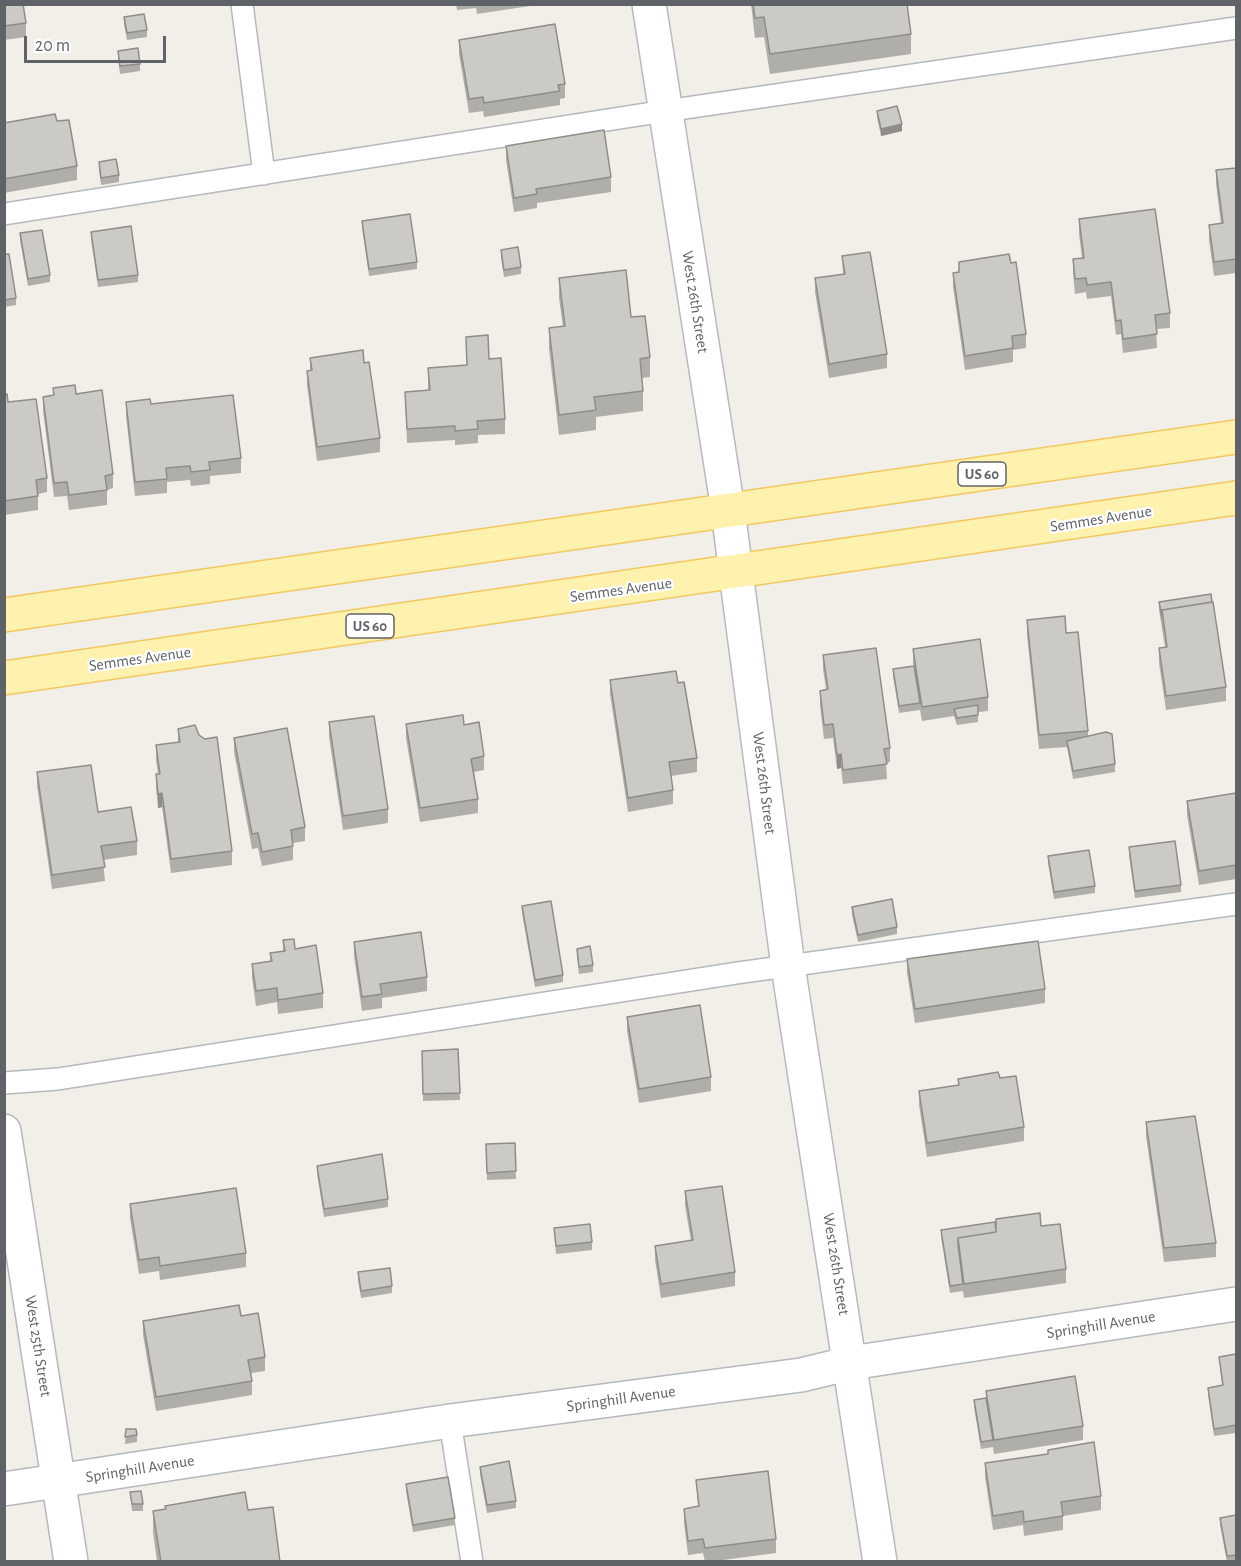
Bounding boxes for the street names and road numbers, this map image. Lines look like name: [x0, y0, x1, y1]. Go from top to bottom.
street label: West 26th Street: [677, 250, 713, 354]
road number: US 60: [958, 462, 1006, 486]
street label: Semmes Avenue: [1049, 501, 1153, 537]
street label: Semmes Avenue: [569, 573, 673, 607]
road number: US 60: [346, 614, 394, 638]
street label: Semmes Avenue: [88, 642, 192, 676]
street label: West 26th Street: [748, 731, 780, 835]
street label: West 26th Street: [818, 1212, 854, 1316]
street label: West 25th Street: [21, 1294, 55, 1398]
street label: Springhill Avenue: [1045, 1307, 1157, 1343]
street label: Springhill Avenue: [565, 1382, 677, 1416]
street label: Springhill Avenue: [84, 1451, 196, 1487]

